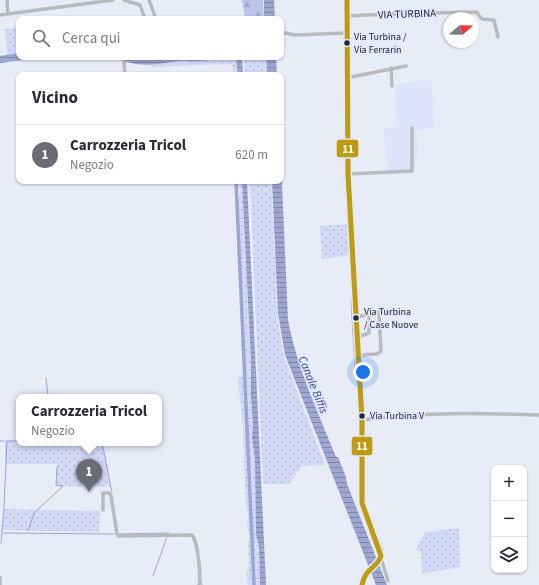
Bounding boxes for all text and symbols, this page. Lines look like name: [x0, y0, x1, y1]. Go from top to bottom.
street label: VIA TURBINA: [378, 5, 436, 23]
north arrow: [443, 12, 479, 48]
search box: [16, 16, 284, 60]
icon: search: [30, 27, 52, 49]
text: Cerca qui: [62, 28, 121, 49]
place label: Via Turbina / Via Ferrarin: [354, 30, 407, 57]
marker: Via Turbina / Via Ferrarin: [342, 38, 352, 48]
text: Vicino: [32, 86, 78, 110]
text: Carrozzeria Tricol: [70, 135, 186, 156]
line badge: 11: [336, 139, 359, 158]
text: 11: [342, 142, 354, 157]
text: 1: [42, 146, 48, 164]
text: 620 m: [235, 146, 268, 164]
text: Negozio: [70, 156, 114, 174]
place label: Via Turbina / Case Nuove: [364, 305, 418, 332]
marker: Via Turbina / Case Nuove: [351, 313, 361, 323]
water label: Canale Biffis: [294, 354, 332, 417]
your location: [353, 362, 373, 382]
popup: [16, 394, 162, 446]
text: Carrozzeria Tricol: [31, 401, 147, 422]
place label: Via Turbina V: [370, 409, 425, 423]
marker: Via Turbina V: [357, 411, 367, 421]
text: Negozio: [31, 422, 75, 440]
line badge: 11: [351, 436, 373, 456]
text: 11: [356, 439, 368, 454]
pin: 1: [76, 459, 102, 492]
map controls: [491, 465, 527, 573]
button: +: [491, 465, 527, 501]
button: −: [491, 501, 527, 537]
button: layers: [491, 537, 527, 573]

